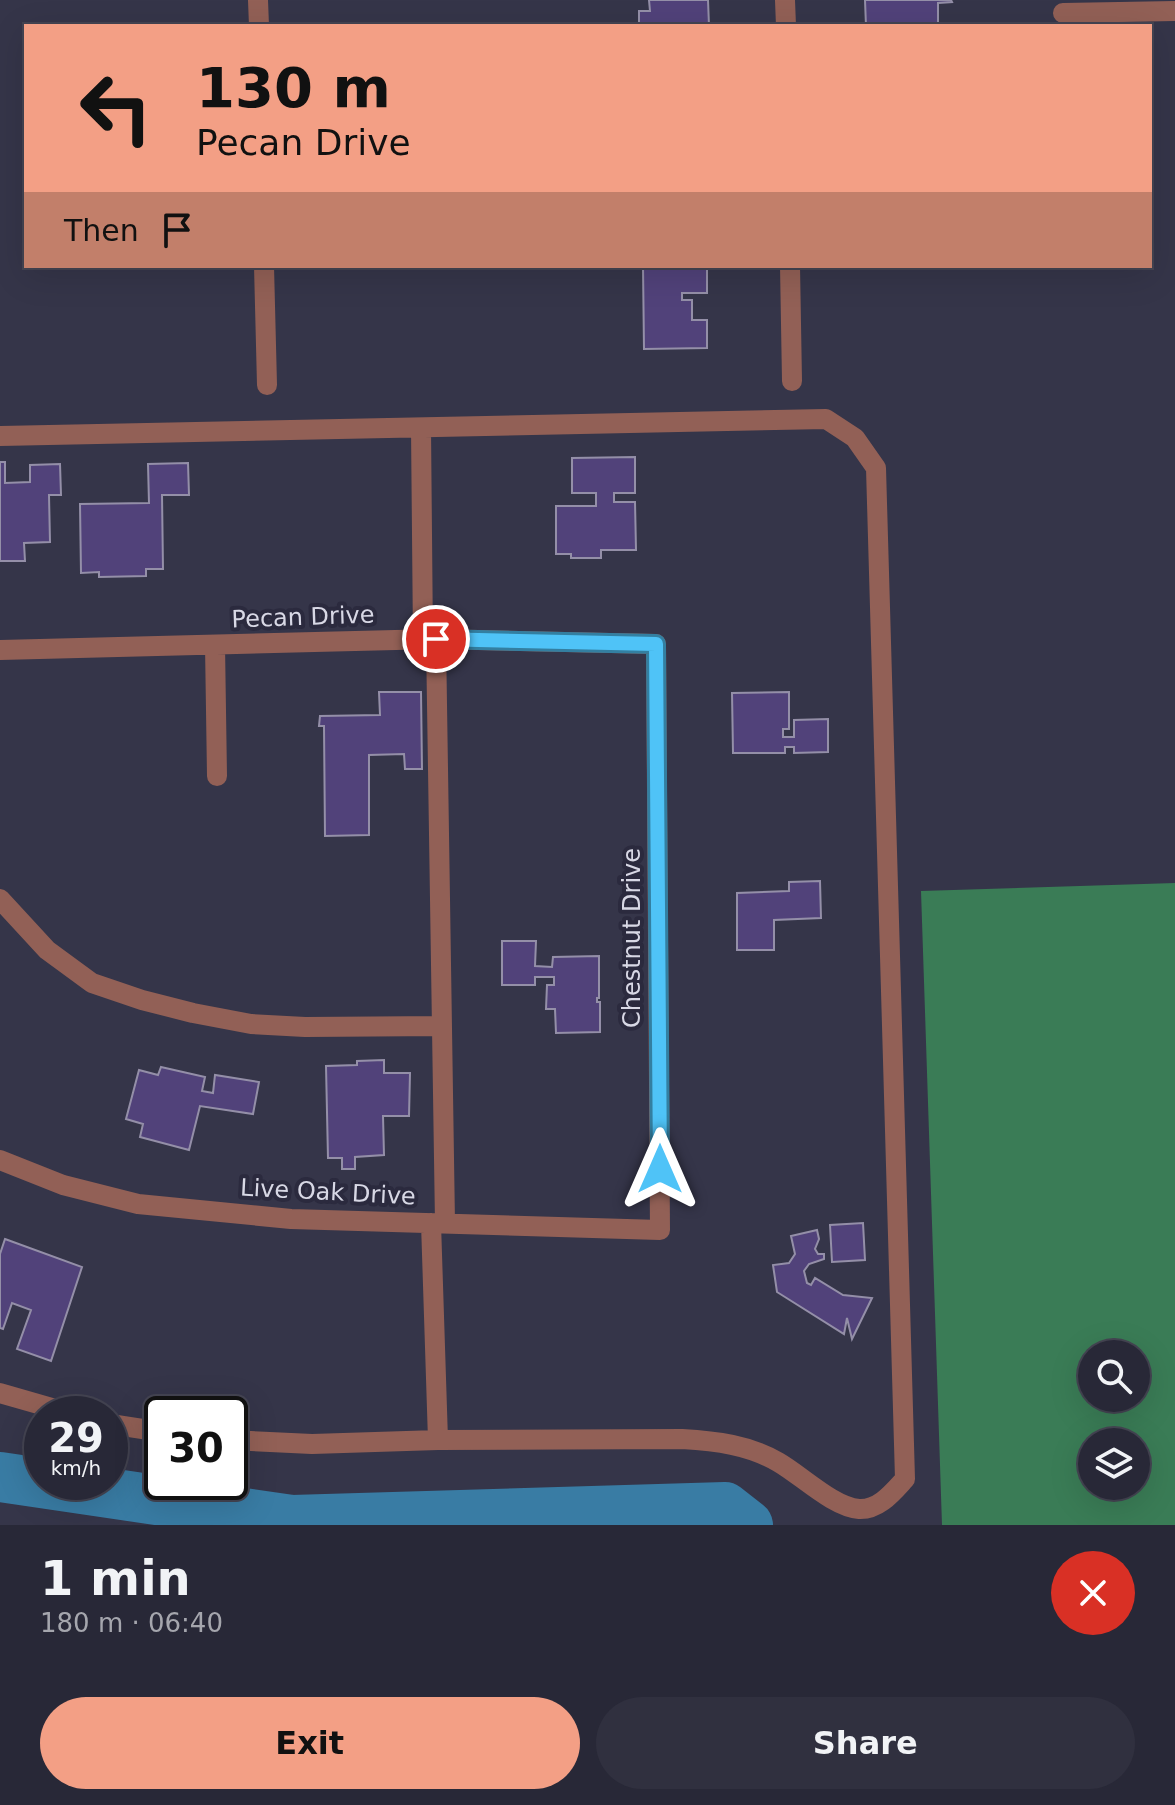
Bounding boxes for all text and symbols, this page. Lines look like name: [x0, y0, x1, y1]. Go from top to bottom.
text: 130 m: [196, 55, 391, 120]
icon: left: [64, 56, 168, 160]
text: Pecan Drive: [196, 122, 411, 163]
icon: arrive: [155, 208, 199, 252]
text: Then: [64, 213, 139, 248]
street label: Pecan Drive: [231, 601, 375, 633]
pin: [402, 605, 470, 673]
icon: arrive: [414, 617, 458, 661]
street label: Chestnut Drive: [618, 848, 646, 1028]
position arrow: [618, 1127, 702, 1211]
street label: Live Oak Drive: [240, 1173, 416, 1211]
map controls: [1078, 1340, 1150, 1500]
button: search: [1078, 1340, 1150, 1412]
speed limit sign: 30: [144, 1396, 248, 1500]
text: 29: [48, 1415, 104, 1461]
button: layers: [1078, 1428, 1150, 1500]
text: km/h: [51, 1456, 101, 1480]
text: 1 min: [40, 1550, 191, 1606]
button: close: [1051, 1551, 1135, 1635]
text: 180 m · 06:40: [40, 1608, 223, 1638]
button: Exit: [40, 1697, 580, 1789]
button: Share: [596, 1697, 1135, 1789]

